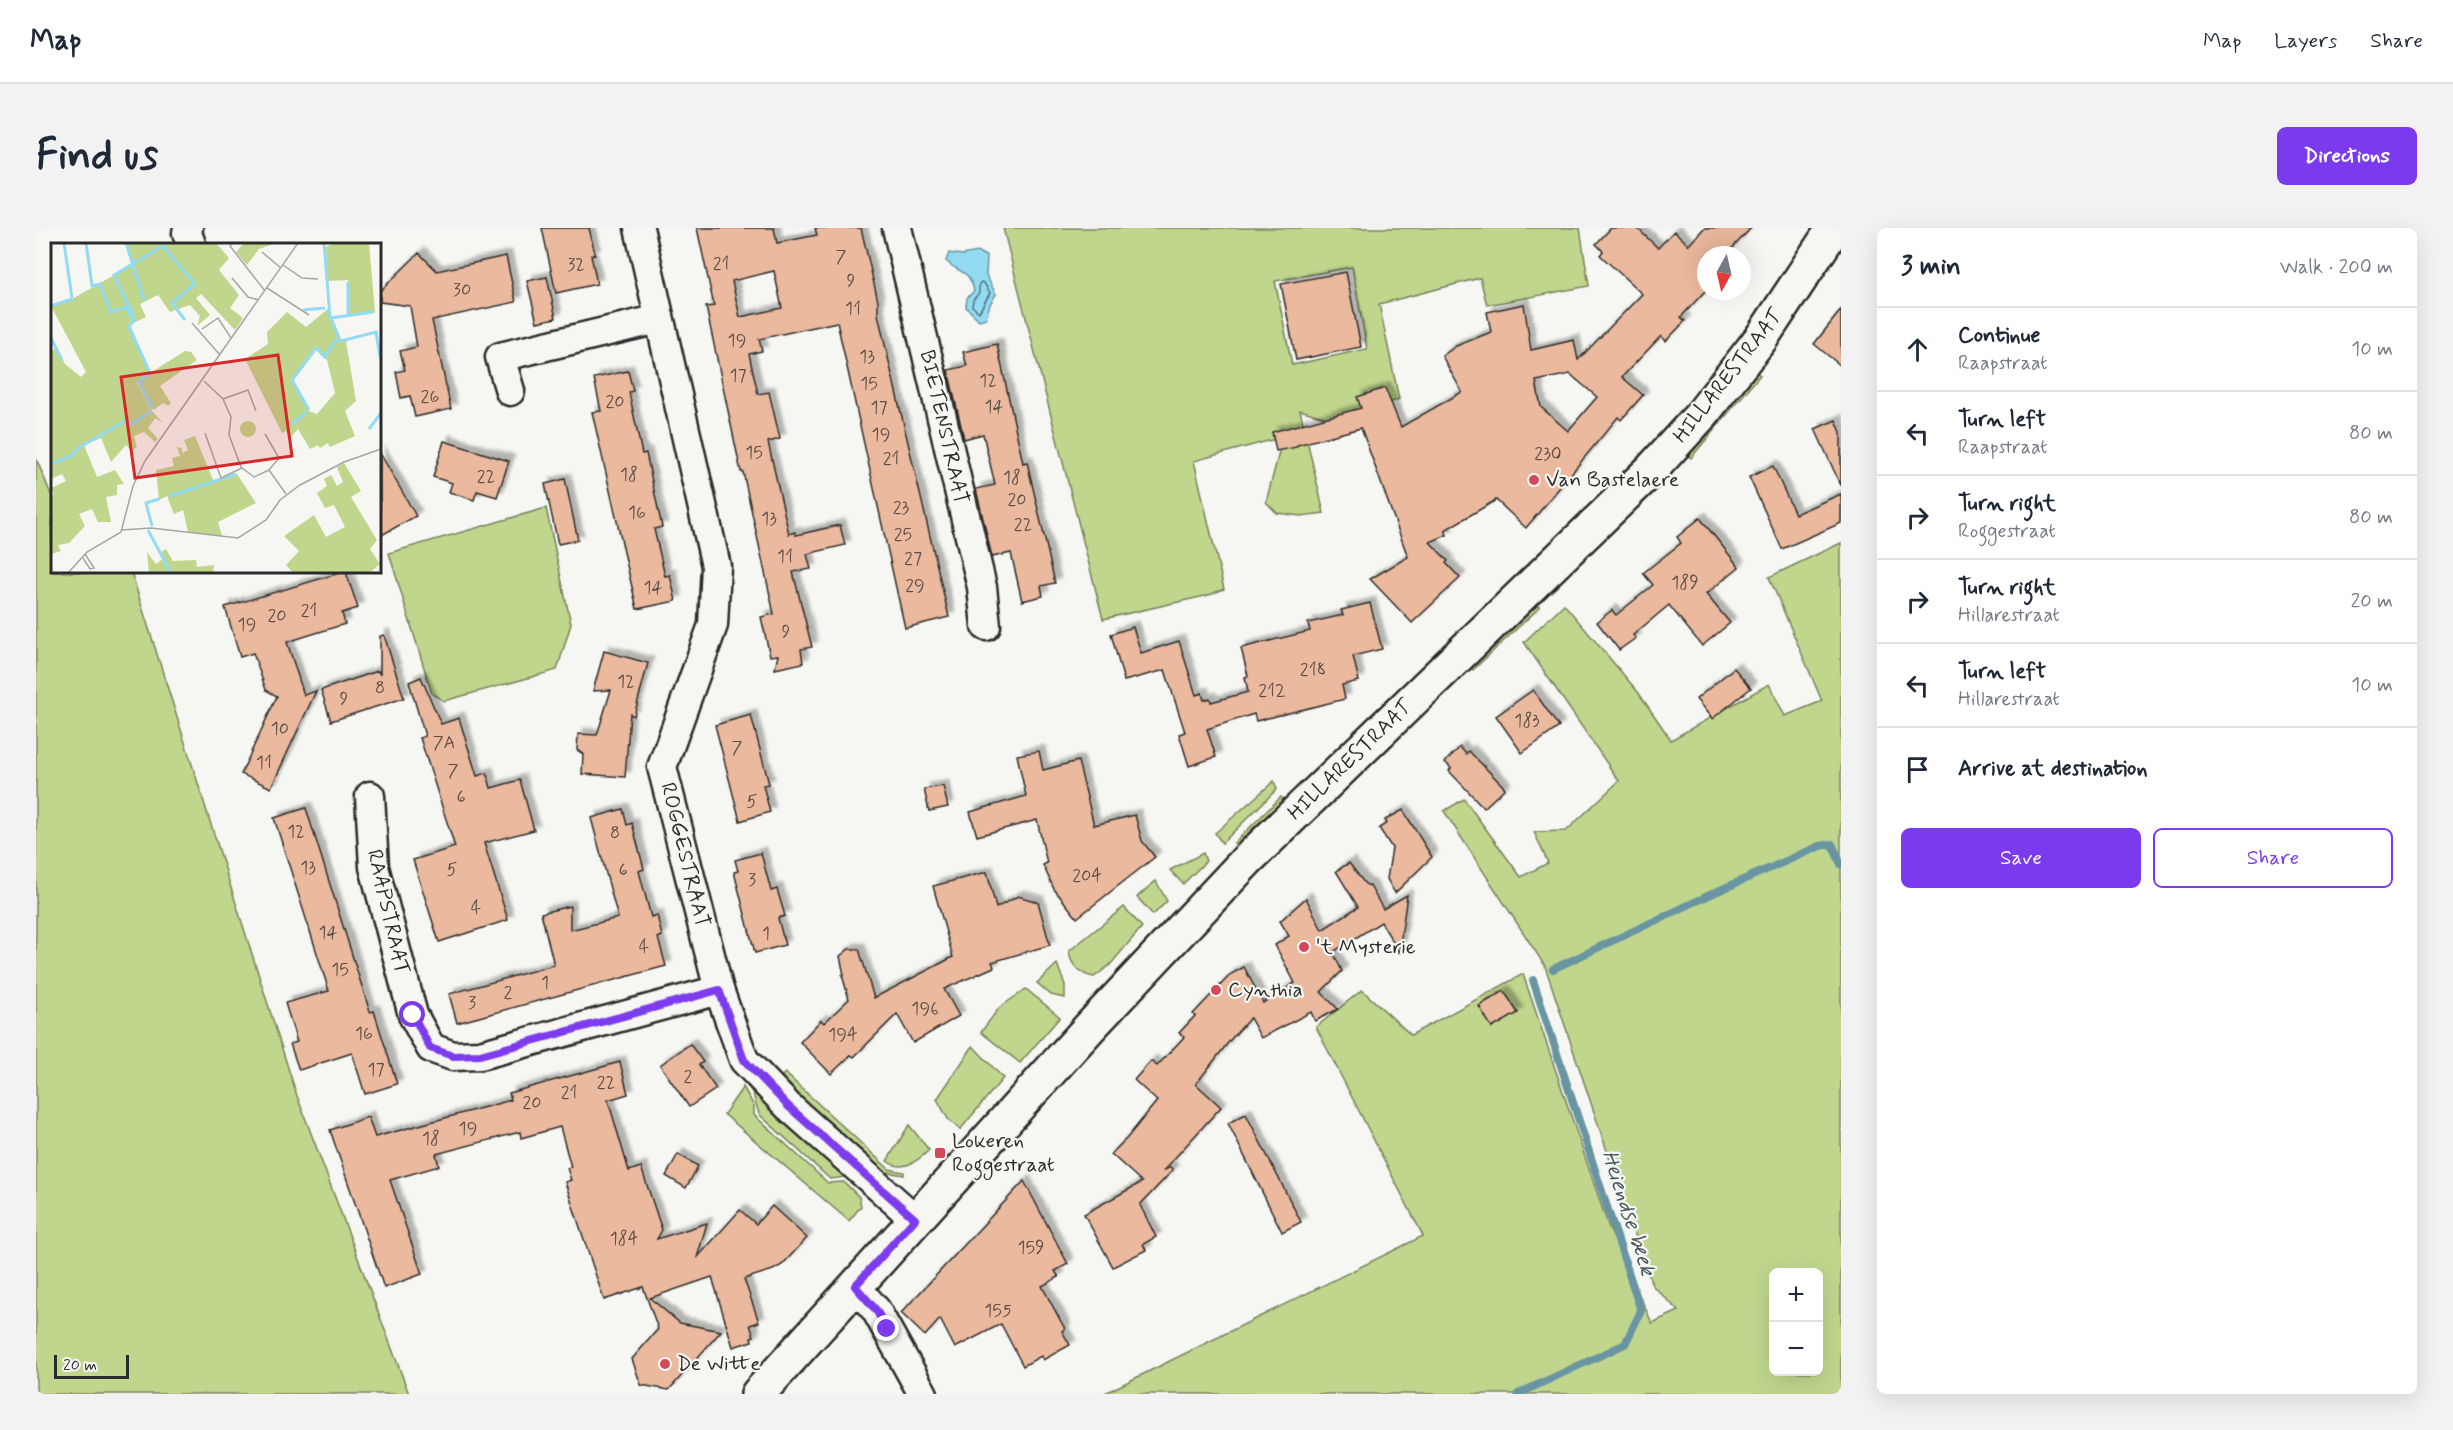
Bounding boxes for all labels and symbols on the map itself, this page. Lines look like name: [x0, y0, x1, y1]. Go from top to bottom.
inset map: [51, 243, 381, 573]
house number: 7: [836, 245, 847, 269]
north arrow: [1697, 246, 1751, 300]
house number: 21: [713, 252, 729, 276]
house number: 32: [567, 253, 585, 277]
house number: 9: [847, 269, 856, 293]
house number: 30: [453, 278, 471, 302]
house number: 11: [845, 297, 861, 321]
street label: HILLARESTRAAT: [1667, 303, 1790, 449]
house number: 19: [728, 329, 746, 353]
house number: 13: [859, 345, 875, 369]
street label: BIETENSTRAAT: [913, 347, 975, 507]
house number: 17: [729, 364, 747, 388]
house number: 12: [979, 369, 997, 393]
house number: 15: [860, 372, 878, 396]
house number: 26: [421, 385, 439, 409]
house number: 20: [605, 390, 625, 414]
house number: 14: [985, 395, 1004, 419]
house number: 17: [870, 396, 888, 420]
house number: 19: [872, 423, 890, 447]
house number: 15: [745, 441, 763, 465]
house number: 230: [1534, 442, 1562, 466]
house number: 21: [883, 447, 899, 471]
house number: 18: [620, 463, 638, 487]
house number: 22: [477, 465, 495, 489]
house number: 18: [1003, 466, 1021, 490]
place label: Van Bastelaere: [1546, 466, 1679, 494]
marker: Van Bastelaere: [1527, 473, 1541, 487]
house number: 20: [1007, 488, 1027, 512]
house number: 23: [893, 496, 910, 520]
house number: 16: [628, 501, 646, 525]
house number: 13: [761, 507, 777, 531]
house number: 22: [1014, 513, 1032, 537]
house number: 25: [894, 523, 912, 547]
house number: 11: [777, 545, 793, 569]
house number: 27: [904, 547, 922, 571]
house number: 189: [1671, 571, 1699, 595]
house number: 29: [905, 574, 925, 598]
house number: 14: [644, 576, 663, 600]
house number: 21: [301, 599, 317, 623]
house number: 20: [267, 604, 287, 628]
house number: 19: [238, 613, 256, 637]
house number: 9: [782, 620, 791, 644]
house number: 218: [1300, 658, 1326, 682]
house number: 12: [617, 670, 635, 694]
house number: 8: [375, 676, 385, 700]
house number: 212: [1258, 679, 1286, 703]
house number: 9: [340, 687, 349, 711]
street label: HILLARESTRAAT: [1282, 693, 1419, 827]
house number: 183: [1514, 709, 1540, 733]
house number: 10: [271, 717, 289, 741]
house number: 7A: [433, 731, 455, 755]
house number: 7: [732, 736, 743, 760]
house number: 11: [256, 751, 272, 775]
house number: 7: [448, 759, 459, 783]
street label: ROGGESTRAAT: [653, 780, 717, 930]
house number: 6: [456, 785, 466, 809]
house number: 5: [747, 790, 758, 814]
house number: 12: [287, 820, 305, 844]
house number: 8: [610, 821, 620, 845]
street label: RAAPSTRAAT: [360, 847, 416, 977]
house number: 13: [300, 856, 316, 880]
house number: 5: [447, 858, 458, 882]
house number: 6: [618, 858, 628, 882]
house number: 204: [1072, 864, 1102, 888]
house number: 3: [748, 868, 756, 892]
house number: 4: [471, 896, 481, 920]
house number: 14: [319, 921, 338, 945]
house number: 1: [762, 922, 770, 946]
place label: 't Mysterie: [1316, 933, 1416, 961]
house number: 4: [639, 935, 649, 959]
marker: 't Mysterie: [1297, 940, 1311, 954]
house number: 15: [331, 958, 349, 982]
house number: 1: [541, 971, 549, 995]
place label: Cynthia: [1228, 976, 1303, 1004]
house number: 2: [504, 981, 513, 1005]
marker: Cynthia: [1209, 983, 1223, 997]
house number: 3: [468, 991, 476, 1015]
house number: 196: [911, 997, 939, 1021]
route start: [399, 1001, 425, 1027]
house number: 16: [355, 1022, 373, 1046]
house number: 194: [828, 1023, 858, 1047]
house number: 17: [367, 1058, 385, 1082]
house number: 2: [684, 1065, 693, 1089]
house number: 22: [597, 1071, 615, 1095]
house number: 21: [561, 1081, 577, 1105]
house number: 20: [522, 1091, 542, 1115]
house number: 19: [459, 1117, 477, 1141]
house number: 18: [422, 1127, 440, 1151]
place label: Lokeren Roggestraat: [952, 1127, 1055, 1181]
marker: Lokeren Roggestraat: [933, 1146, 947, 1160]
water label: Heiendse beek: [1595, 1147, 1662, 1281]
house number: 184: [610, 1227, 639, 1251]
house number: 159: [1017, 1236, 1045, 1260]
house number: 155: [984, 1299, 1012, 1323]
route end: [873, 1315, 899, 1341]
place label: De Witte: [677, 1350, 761, 1378]
scale bar: [54, 1352, 129, 1380]
marker: De Witte: [658, 1357, 672, 1371]

